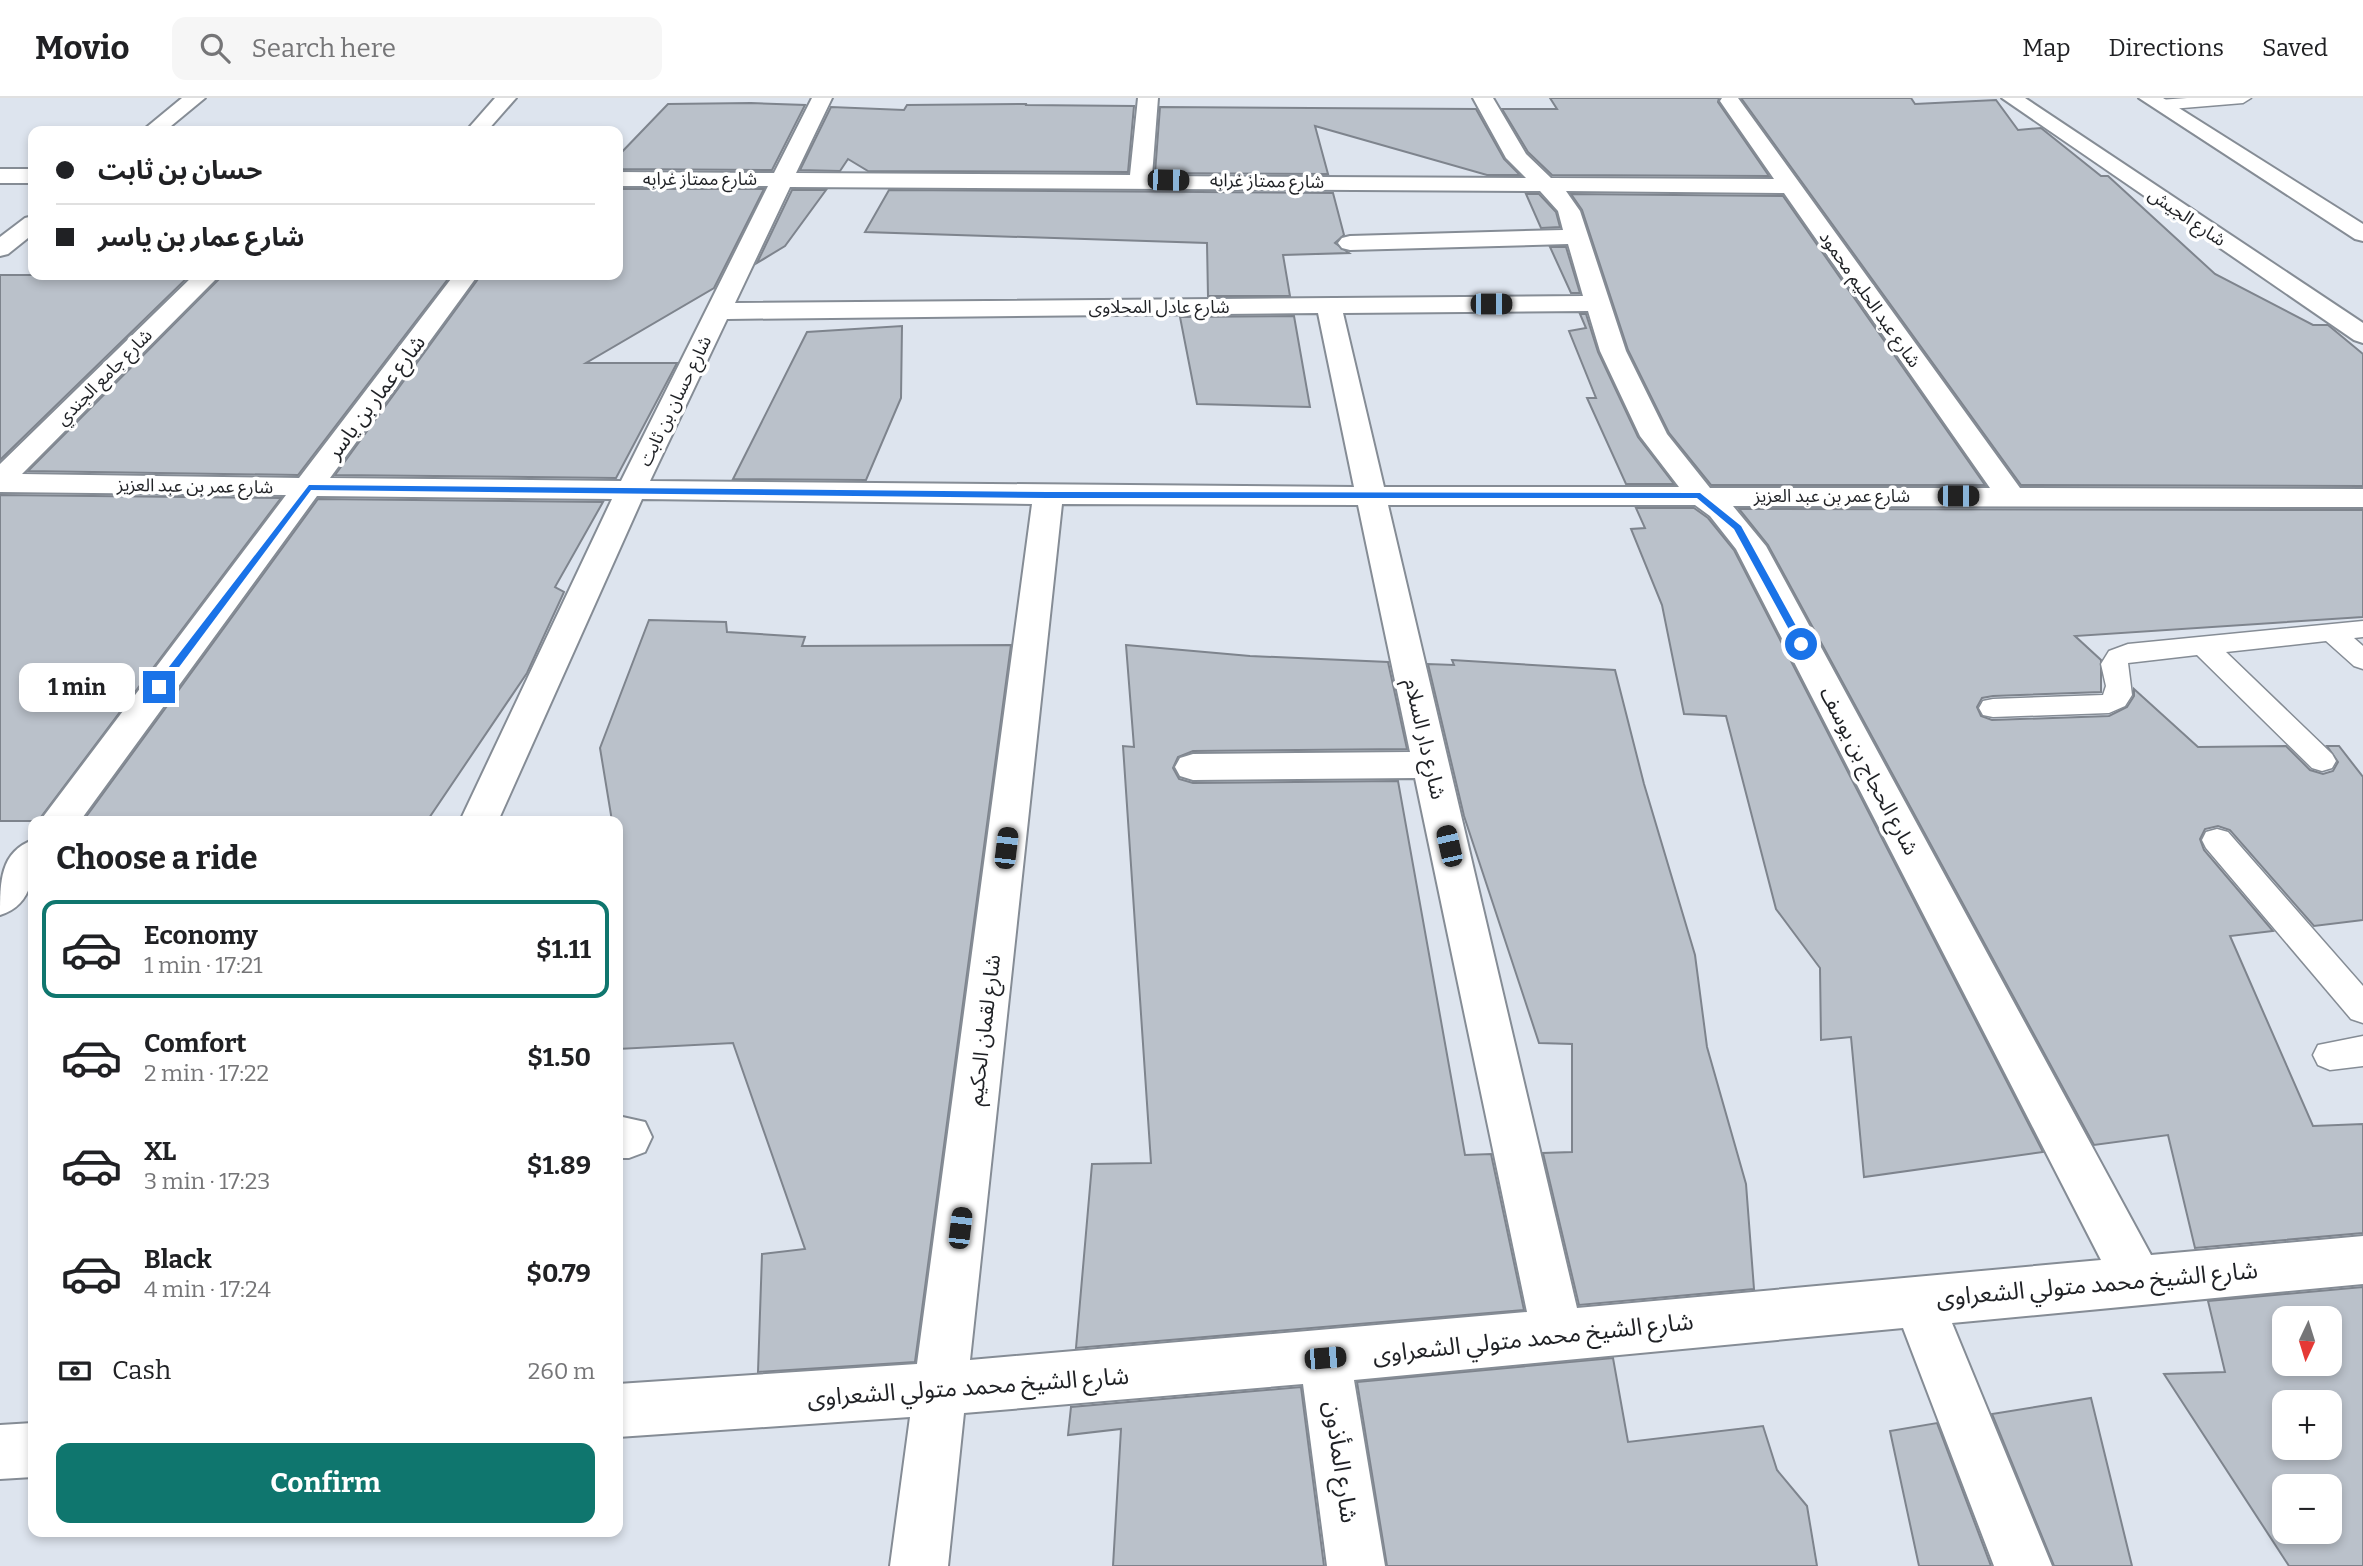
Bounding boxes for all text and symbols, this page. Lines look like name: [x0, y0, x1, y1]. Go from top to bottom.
search box: [172, 17, 662, 80]
text: Movio: [35, 28, 130, 68]
icon: search: [196, 29, 234, 67]
text: Search here: [252, 33, 396, 64]
text: Map: [2022, 34, 2071, 62]
text: Directions: [2109, 34, 2224, 62]
text: Saved: [2262, 34, 2328, 62]
text: حسان بن ثابت: [98, 155, 262, 186]
street label: شارع ممتاز غرابه: [643, 168, 757, 193]
car: [1147, 169, 1190, 191]
street label: شارع ممتاز غرابه: [1210, 169, 1324, 196]
street label: شارع الجيش: [2142, 183, 2230, 253]
text: شارع عمار بن ياسر: [98, 222, 305, 253]
street label: شارع عبد الحليم محمود: [1812, 226, 1925, 373]
car: [1471, 294, 1513, 315]
street label: شارع عادل المحلاوى: [1088, 296, 1230, 321]
street label: شارع جامع الجندي: [51, 324, 159, 432]
street label: شارع عمار بن ياسر: [320, 330, 433, 466]
street label: شارع حسان بن ثابت: [634, 332, 719, 471]
street label: شارع عمر بن عبد العزيز: [116, 474, 273, 501]
street label: شارع عمر بن عبد العزيز: [1753, 485, 1910, 510]
car: [1938, 486, 1980, 507]
route start: [1785, 628, 1817, 660]
callout: 1 min: [19, 662, 134, 712]
route end: [143, 671, 175, 703]
text: 1 min: [48, 673, 106, 701]
street label: شارع دار السلام: [1396, 676, 1452, 803]
street label: شارع الحجاج بن يوسف: [1812, 682, 1924, 861]
car: [1435, 823, 1464, 869]
car: [994, 826, 1019, 870]
text: Choose a ride: [56, 839, 257, 877]
icon: car: [60, 918, 123, 981]
text: Economy: [144, 920, 258, 951]
text: $1.11: [536, 934, 591, 965]
text: 1 min · 17:21: [144, 951, 263, 979]
street label: شارع لقمان الحكيم: [962, 953, 1008, 1107]
icon: car: [60, 1026, 123, 1089]
text: Comfort: [144, 1028, 247, 1059]
text: $1.50: [527, 1042, 591, 1073]
text: 2 min · 17:22: [144, 1059, 269, 1087]
icon: car: [60, 1134, 123, 1197]
text: XL: [144, 1136, 176, 1167]
text: $1.89: [527, 1150, 591, 1181]
text: 3 min · 17:23: [144, 1167, 270, 1195]
car: [948, 1206, 973, 1250]
icon: car: [60, 1242, 123, 1305]
text: Black: [144, 1244, 212, 1275]
street label: شارع الشيخ محمد متولي الشعراوى: [1935, 1256, 2259, 1317]
text: $0.79: [526, 1258, 591, 1289]
text: 4 min · 17:24: [144, 1275, 271, 1303]
north arrow: [2272, 1306, 2342, 1376]
map controls: [2272, 1306, 2342, 1544]
street label: شارع الشيخ محمد متولي الشعراوى: [1371, 1307, 1695, 1373]
car: [1304, 1346, 1347, 1370]
icon: cash: [56, 1352, 94, 1390]
text: Cash: [112, 1355, 171, 1386]
text: 260 m: [528, 1357, 595, 1385]
street label: شارع الشيخ محمد متولي الشعراوى: [806, 1362, 1130, 1417]
button: +: [2272, 1390, 2342, 1460]
street label: شارع المأذون: [1316, 1399, 1365, 1525]
button: Confirm: [56, 1443, 595, 1523]
button: −: [2272, 1474, 2342, 1544]

